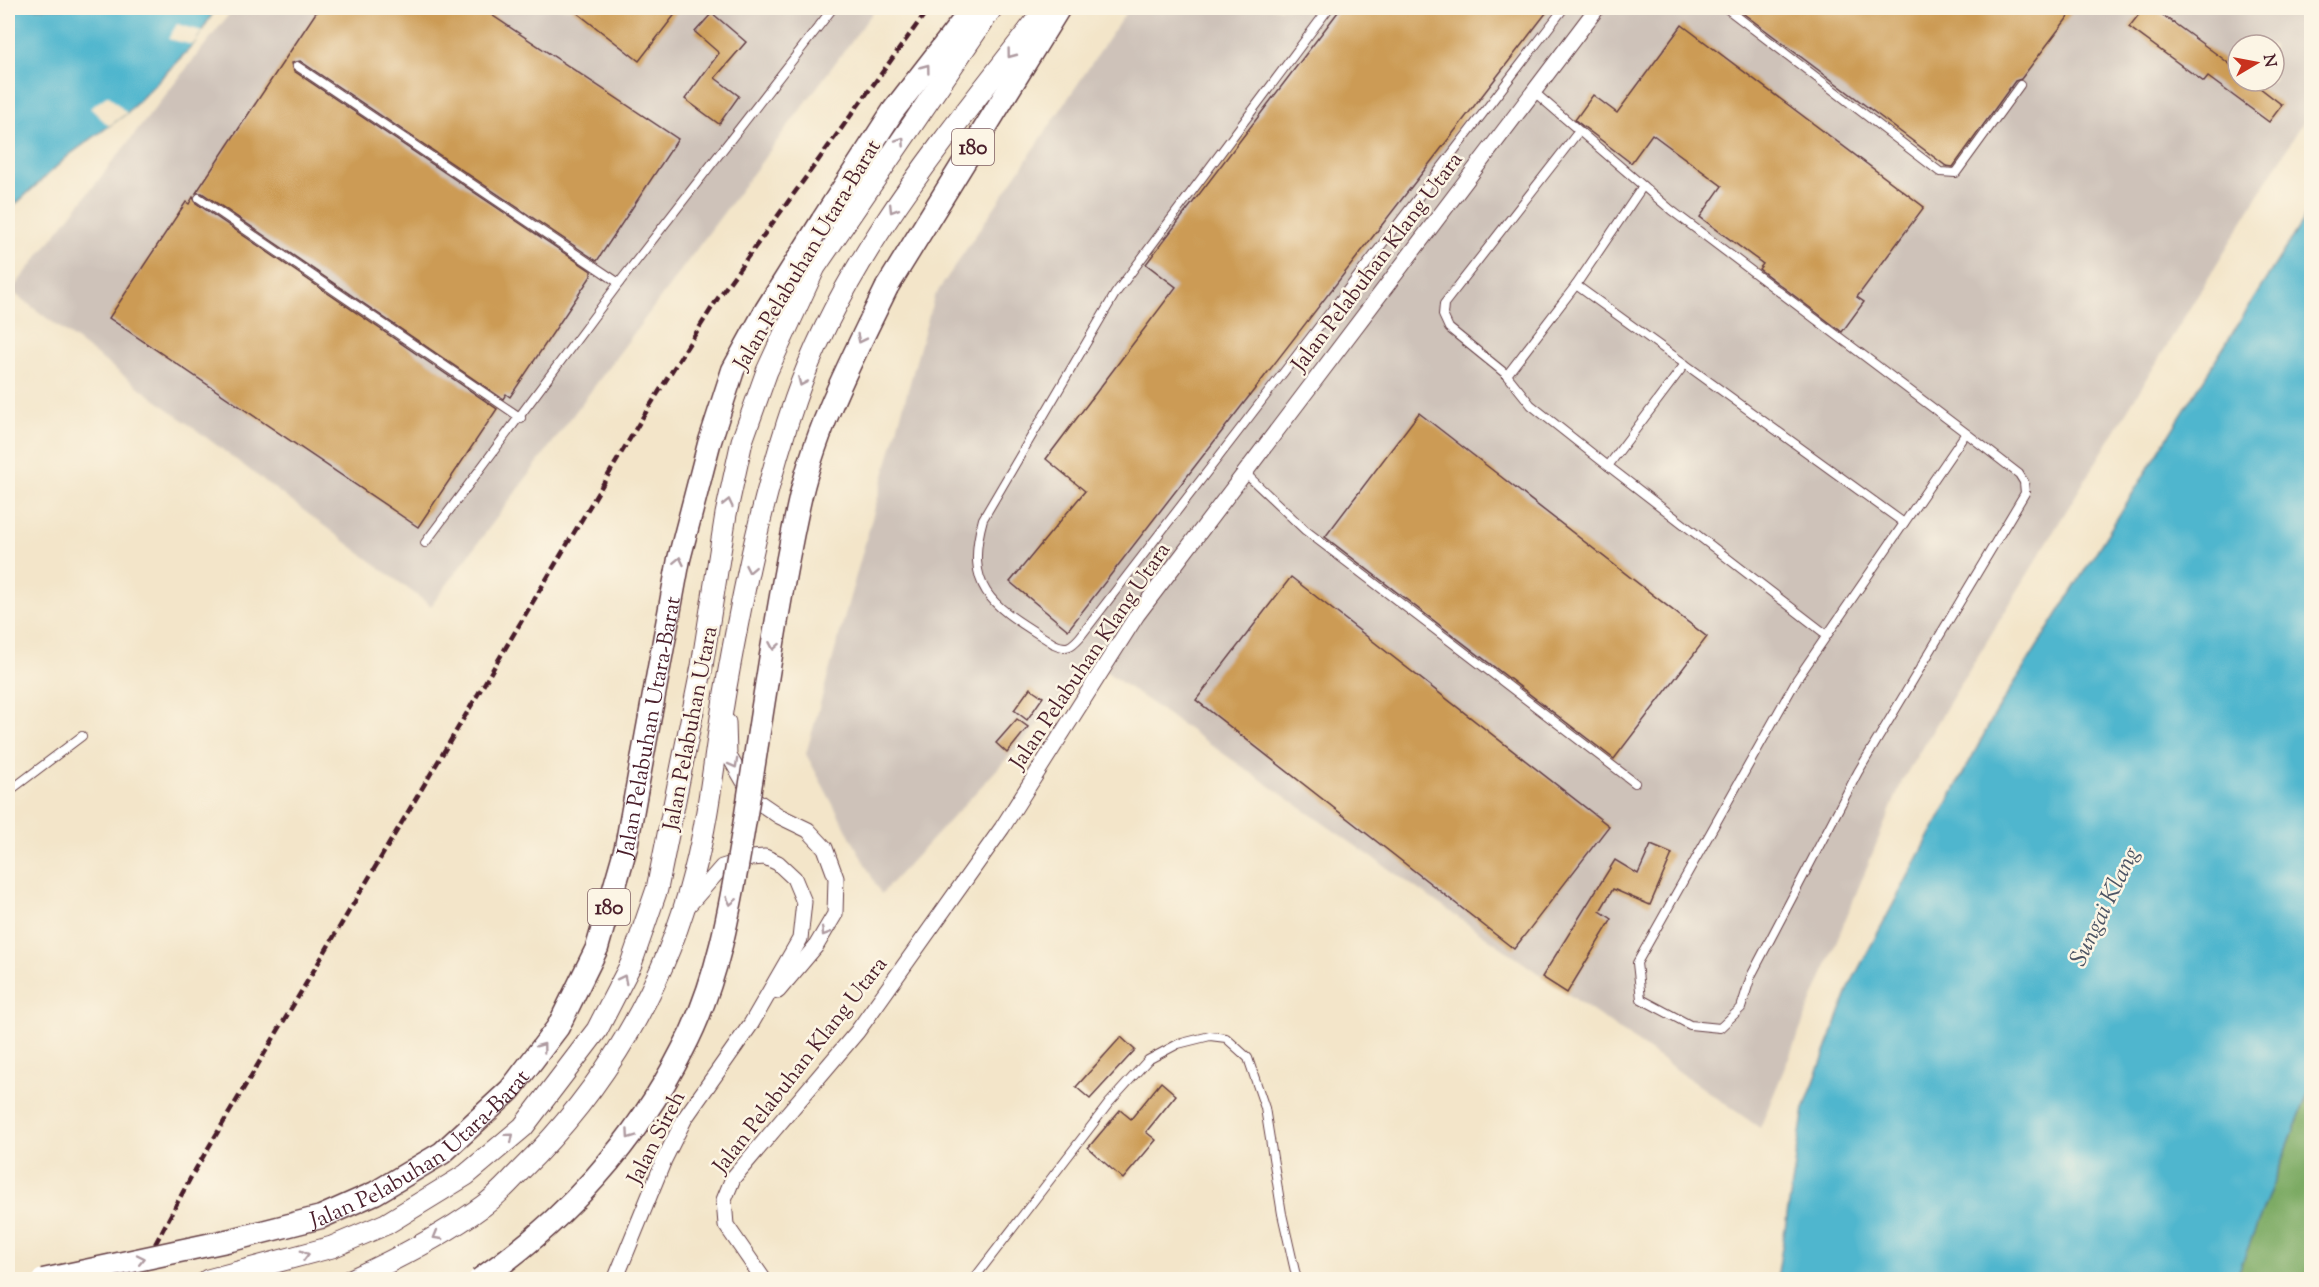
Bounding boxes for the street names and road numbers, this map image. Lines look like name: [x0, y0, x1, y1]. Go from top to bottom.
road number: 180: [952, 129, 994, 165]
street label: Jalan Pelabuhan Utara-Barat: [726, 134, 890, 378]
street label: Jalan Pelabuhan Klang Utara: [1284, 146, 1472, 380]
street label: Jalan Pelabuhan Klang Utara: [1003, 537, 1180, 777]
street label: Jalan Pelabuhan Utara-Barat: [611, 594, 691, 862]
street label: Jalan Pelabuhan Utara: [656, 624, 727, 834]
road number: 180: [588, 889, 630, 925]
street label: Jalan Pelabuhan Klang Utara: [706, 951, 896, 1182]
street label: Jalan Pelabuhan Utara-Barat: [306, 1063, 539, 1238]
street label: Jalan Sireh: [620, 1086, 695, 1192]

